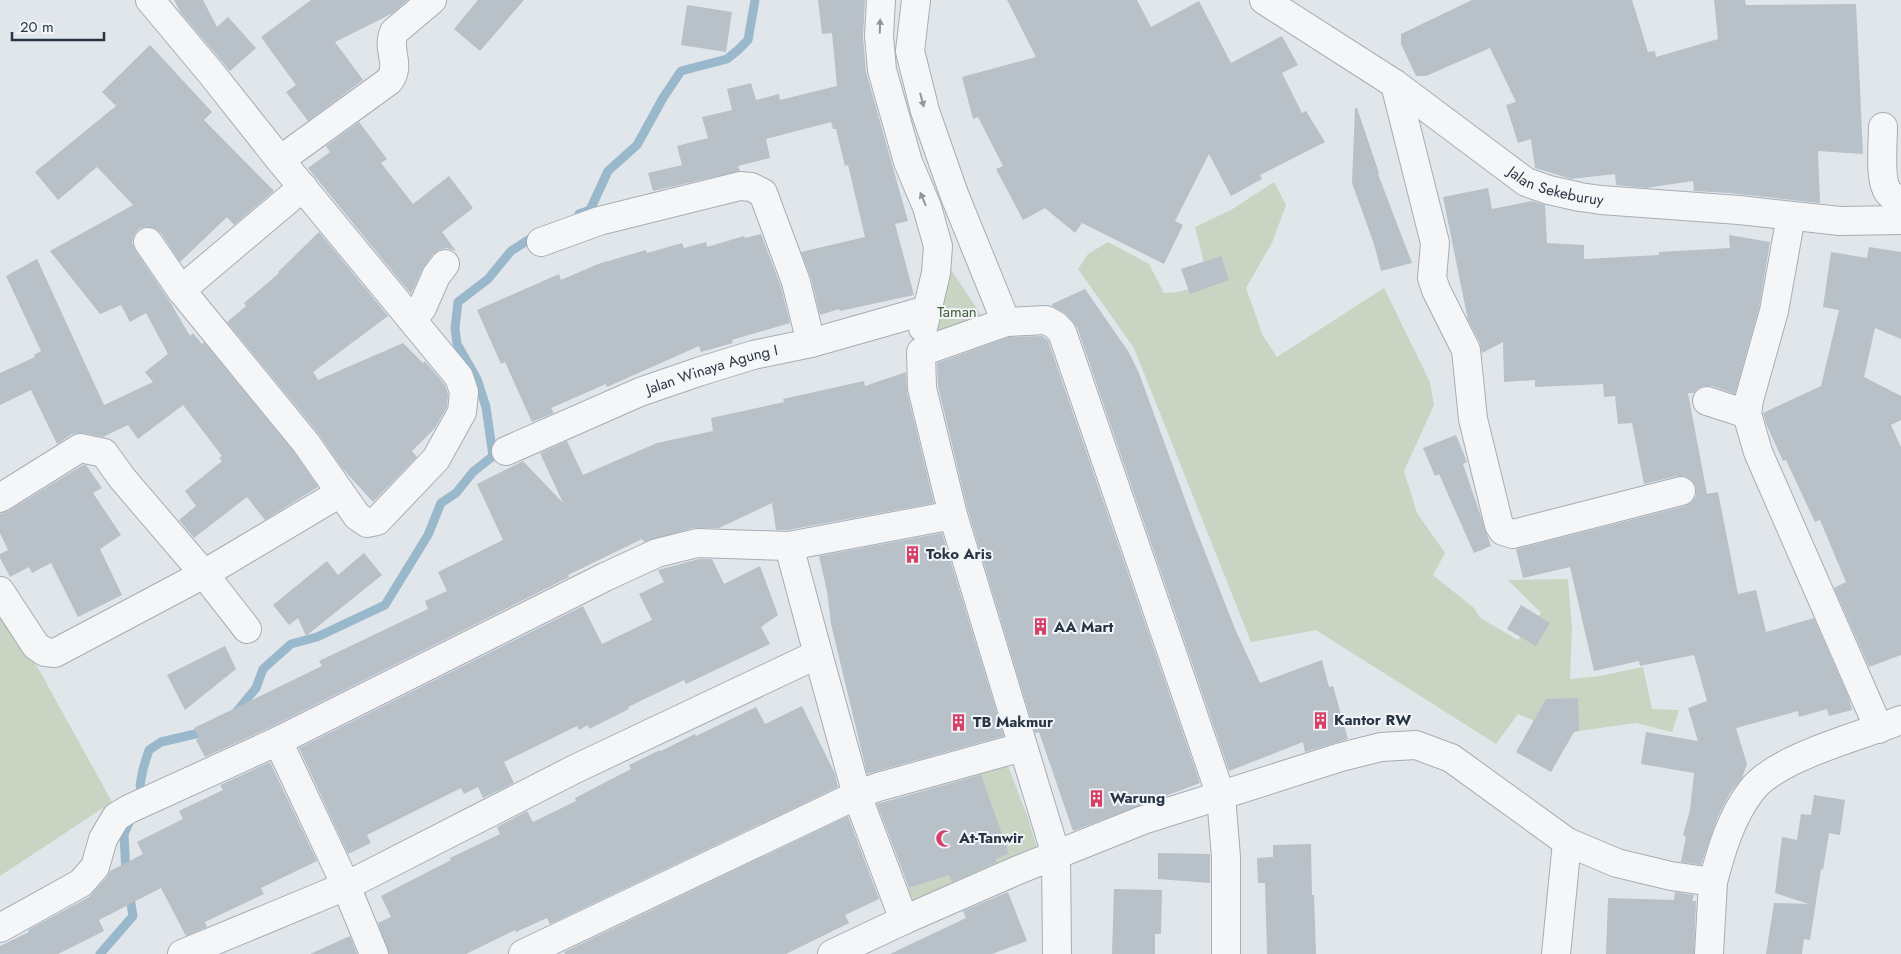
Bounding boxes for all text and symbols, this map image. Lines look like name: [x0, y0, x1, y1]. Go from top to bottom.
scale bar: [12, 10, 105, 42]
text: 20 m: [20, 16, 54, 38]
one-way arrow: [876, 18, 884, 34]
one-way arrow: [918, 92, 926, 107]
street label: Jalan Sekeburuy: [1502, 160, 1605, 211]
one-way arrow: [919, 192, 927, 206]
park label: Taman: [937, 301, 977, 323]
street label: Jalan Winaya Agung I: [641, 339, 780, 401]
place label: Toko Aris: [926, 543, 992, 565]
building icon: Toko Aris: [902, 544, 922, 564]
place label: AA Mart: [1053, 616, 1114, 638]
building icon: AA Mart: [1030, 617, 1050, 637]
place label: Kantor RW: [1334, 709, 1411, 731]
building icon: Kantor RW: [1310, 710, 1330, 730]
place label: TB Makmur: [973, 711, 1054, 733]
building icon: TB Makmur: [949, 712, 969, 732]
place label: Warung: [1110, 787, 1165, 809]
building icon: Warung: [1086, 788, 1106, 808]
place label: At-Tanwir: [958, 827, 1024, 849]
mosque icon: At-Tanwir: [935, 828, 955, 848]

